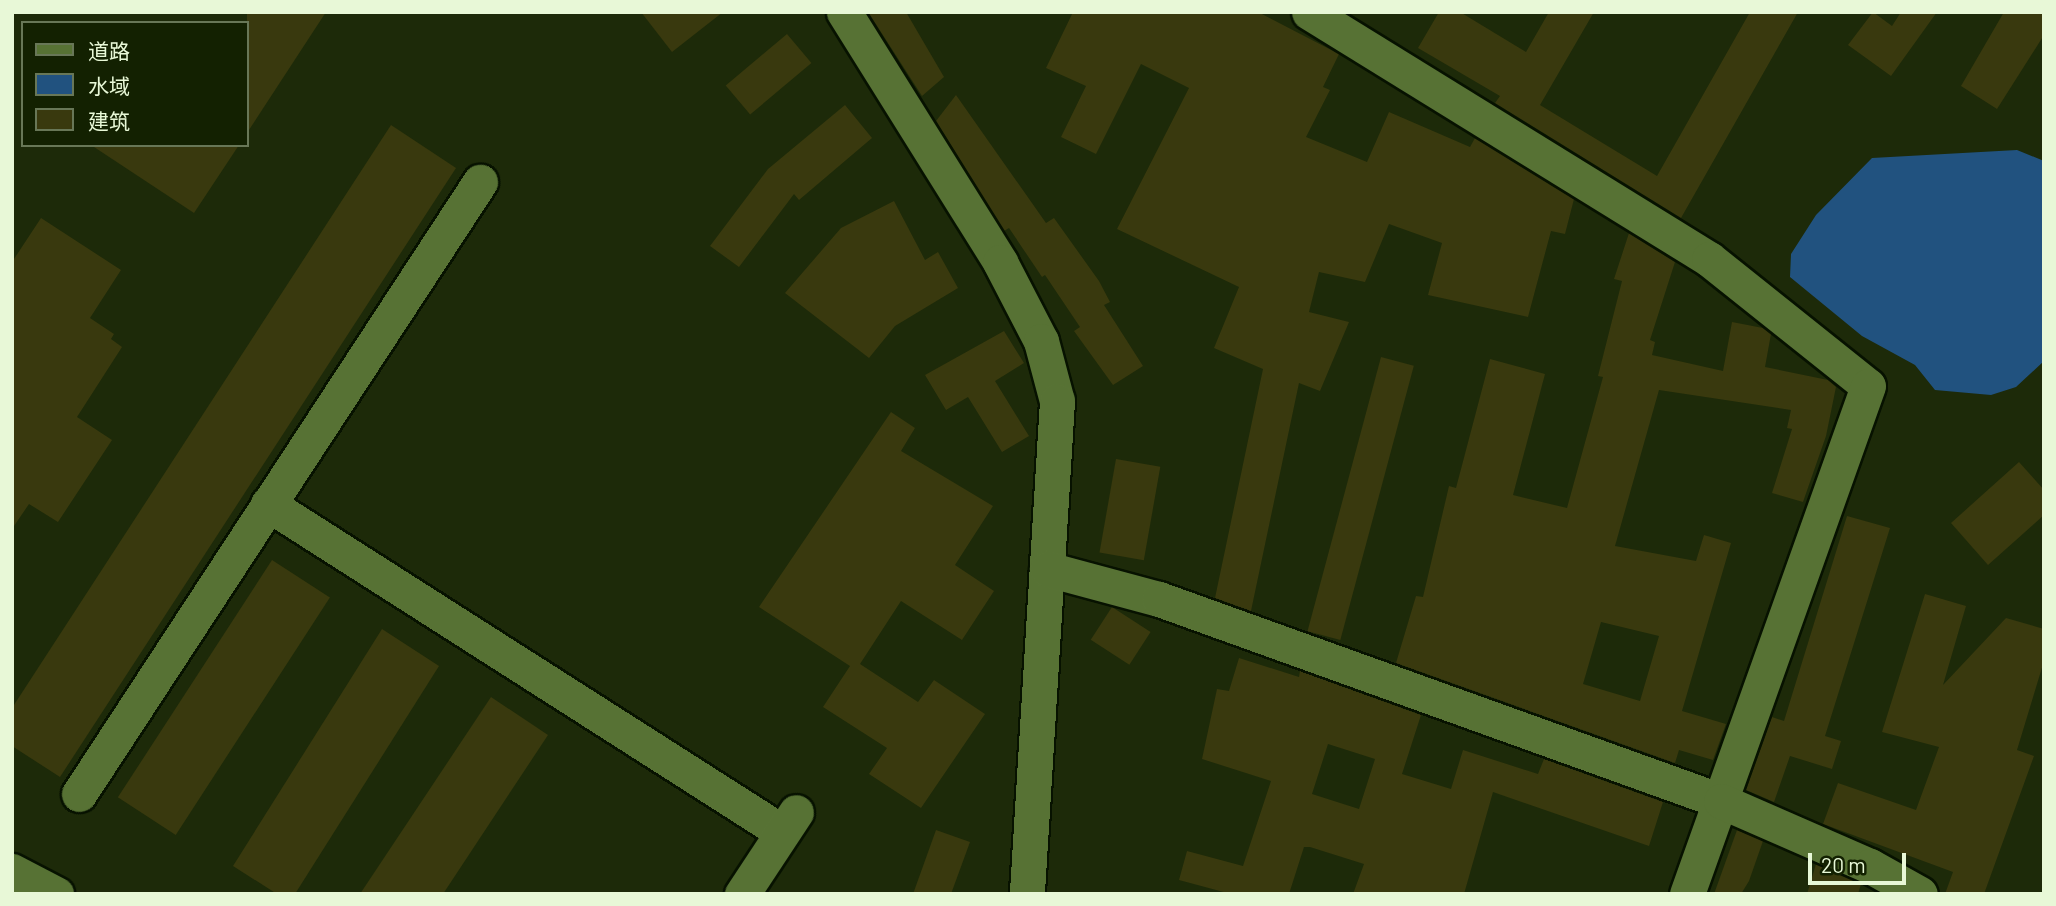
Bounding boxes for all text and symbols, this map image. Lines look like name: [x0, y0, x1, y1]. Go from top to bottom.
legend: [21, 21, 248, 147]
text: 道路: [88, 38, 130, 63]
text: 水域: [88, 73, 130, 98]
text: 建筑: [88, 108, 130, 133]
scale bar: [1811, 839, 1909, 883]
text: 20 m: [1821, 852, 1866, 877]

